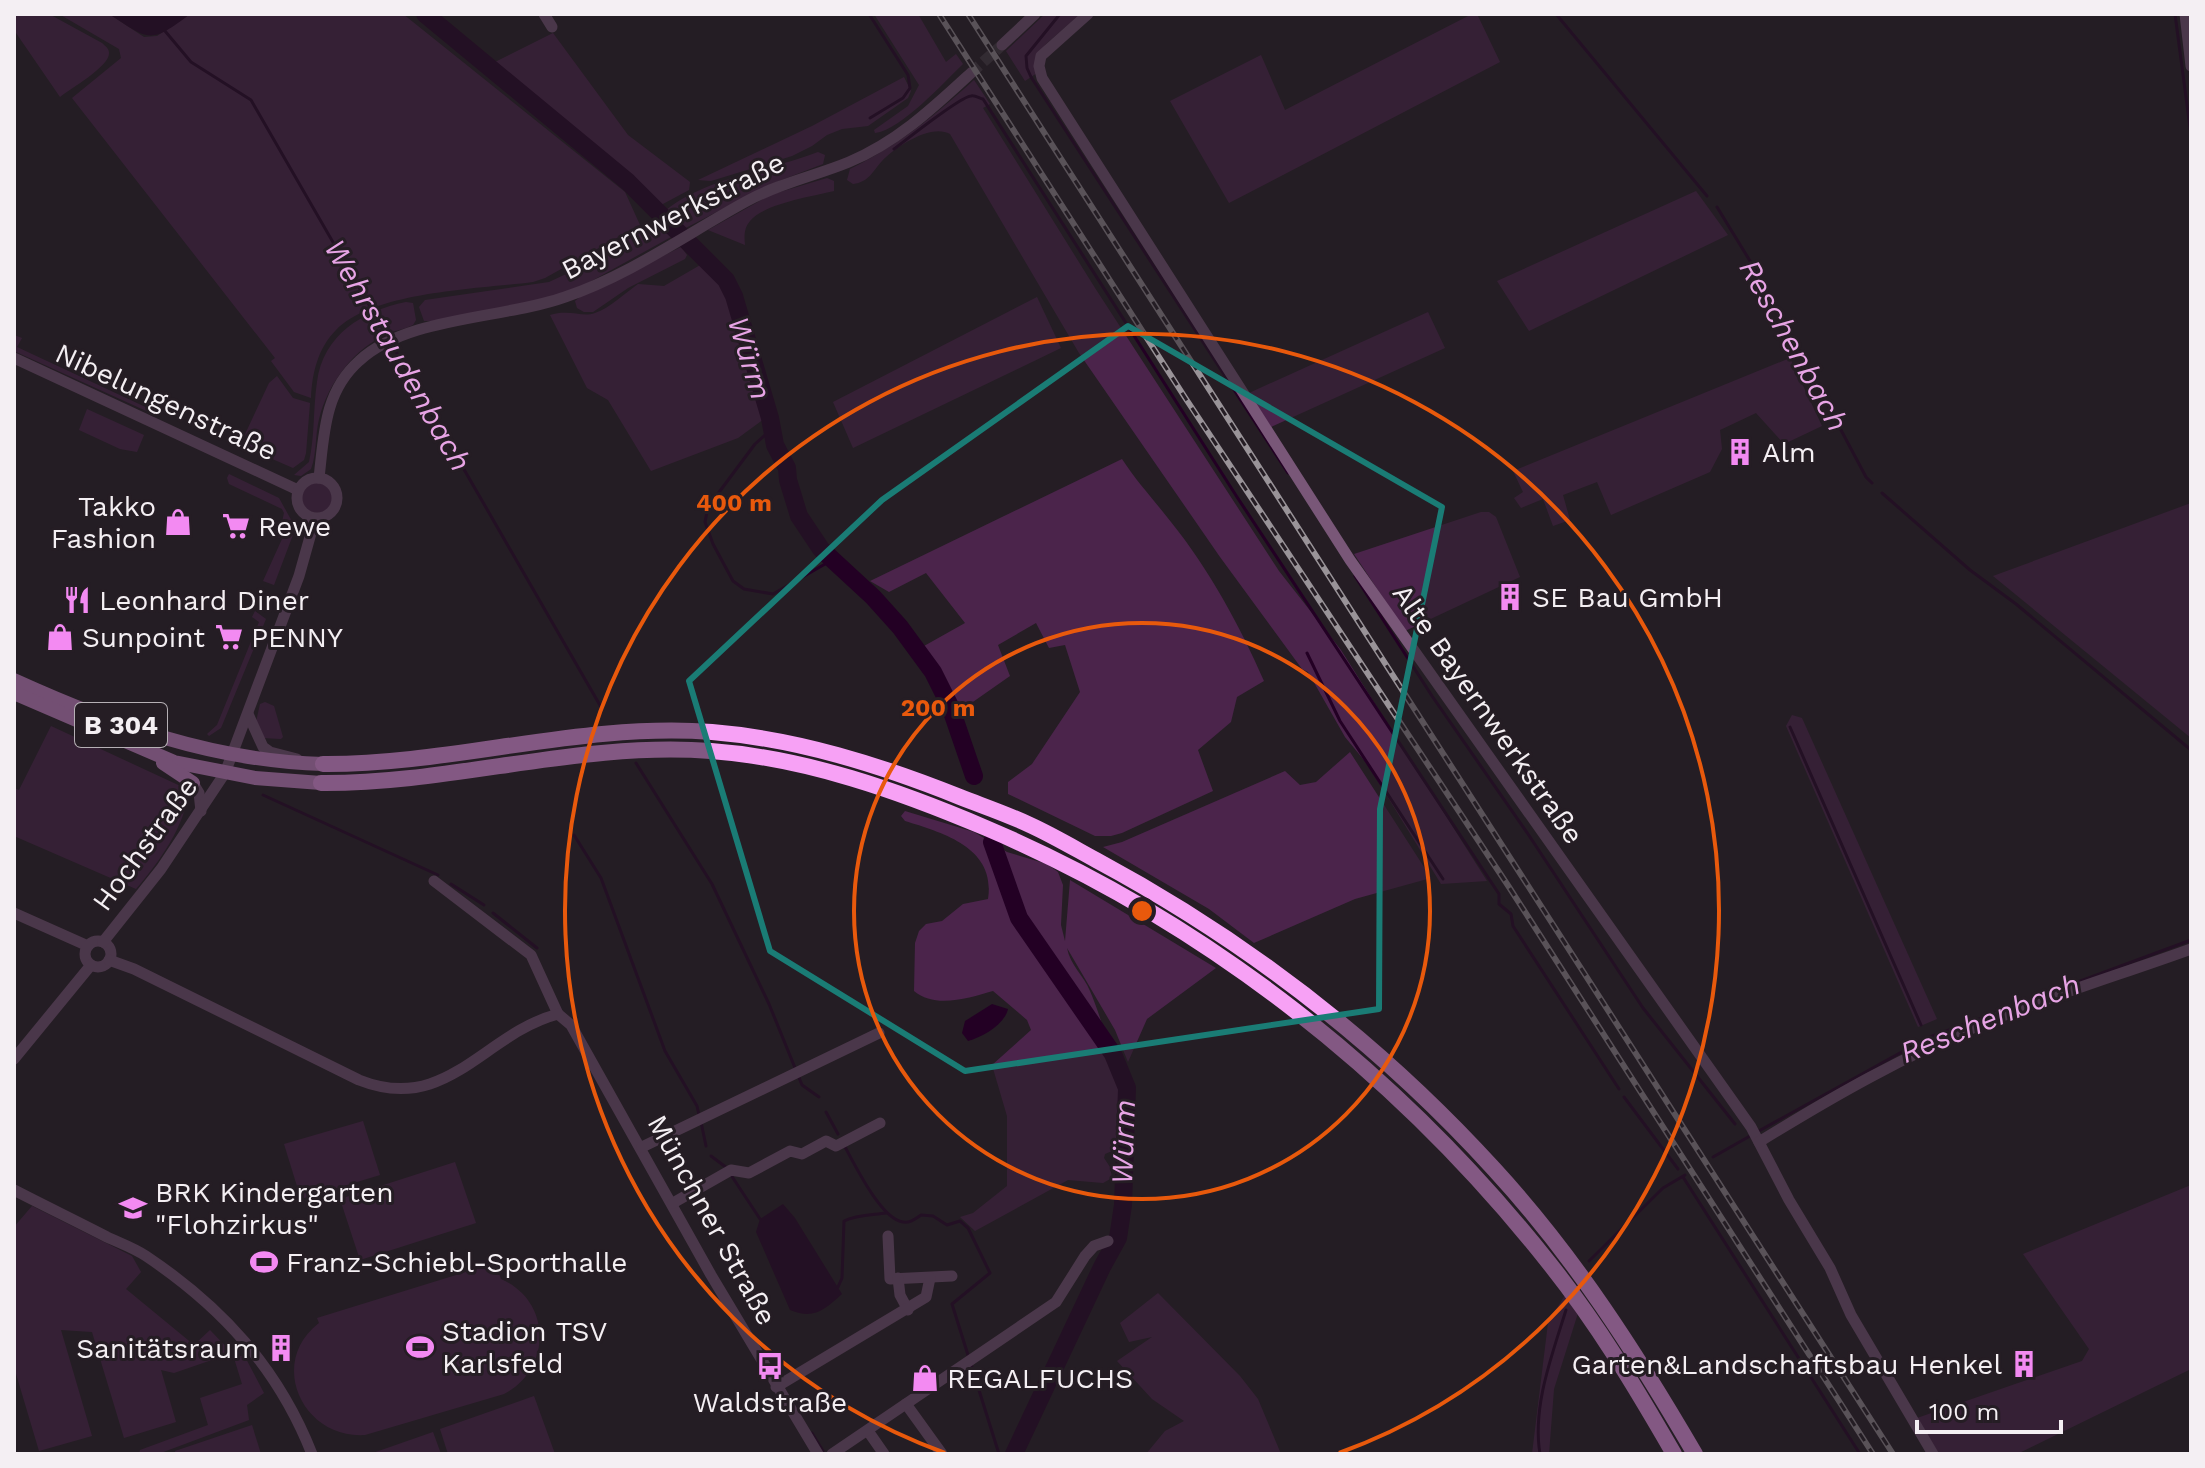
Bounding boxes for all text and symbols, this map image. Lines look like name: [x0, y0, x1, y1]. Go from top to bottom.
street label: Bayernwerkstraße: [556, 146, 790, 286]
water label: Wehrstaudenbach: [317, 233, 479, 477]
water label: Reschenbach: [1732, 253, 1856, 437]
water label: Würm: [721, 312, 779, 404]
street label: Nibelungenstraße: [50, 336, 282, 468]
place label: Alm: [1762, 436, 1816, 469]
building icon: Alm: [1725, 437, 1755, 467]
text: 400 m: [696, 489, 772, 517]
place label: Takko Fashion: [51, 490, 156, 555]
shop icon: Takko Fashion: [163, 507, 193, 537]
place label: Rewe: [258, 510, 331, 543]
supermarket icon: Rewe: [221, 511, 251, 541]
street label: Alte Bayernwerkstraße: [1386, 578, 1590, 850]
place label: SE Bau GmbH: [1532, 581, 1723, 614]
building icon: SE Bau GmbH: [1495, 582, 1525, 612]
place label: Leonhard Diner: [99, 584, 309, 617]
restaurant icon: Leonhard Diner: [62, 585, 92, 615]
place label: Sunpoint: [82, 621, 205, 654]
place label: PENNY: [251, 621, 343, 654]
shop icon: Sunpoint: [45, 622, 75, 652]
supermarket icon: PENNY: [214, 622, 244, 652]
text: 200 m: [901, 694, 975, 722]
road number: B 304: [75, 703, 167, 747]
street label: Hochstraße: [86, 771, 204, 917]
centre of rings: [1128, 897, 1156, 925]
water label: Reschenbach: [1895, 966, 2085, 1070]
water label: Würm: [1104, 1099, 1142, 1185]
street label: Münchner Straße: [641, 1109, 783, 1331]
place label: BRK Kindergarten "Flohzirkus": [155, 1176, 394, 1241]
school or university icon: BRK Kindergarten "Flohzirkus": [118, 1193, 148, 1223]
place label: Franz-Schiebl-Sporthalle: [286, 1246, 628, 1279]
sports icon: Franz-Schiebl-Sporthalle: [249, 1247, 279, 1277]
place label: Stadion TSV Karlsfeld: [442, 1315, 607, 1380]
place label: Sanitätsraum: [76, 1332, 259, 1365]
sports icon: Stadion TSV Karlsfeld: [405, 1332, 435, 1362]
building icon: Sanitätsraum: [266, 1333, 296, 1363]
place label: Garten&Landschaftsbau Henkel: [1571, 1348, 2002, 1381]
building icon: Garten&Landschaftsbau Henkel: [2009, 1349, 2039, 1379]
bus stop icon: Waldstraße: [755, 1351, 785, 1381]
place label: REGALFUCHS: [947, 1362, 1133, 1395]
shop icon: REGALFUCHS: [910, 1363, 940, 1393]
scale bar: [1917, 1384, 2061, 1434]
place label: Waldstraße: [693, 1386, 847, 1419]
text: 100 m: [1929, 1398, 1999, 1426]

